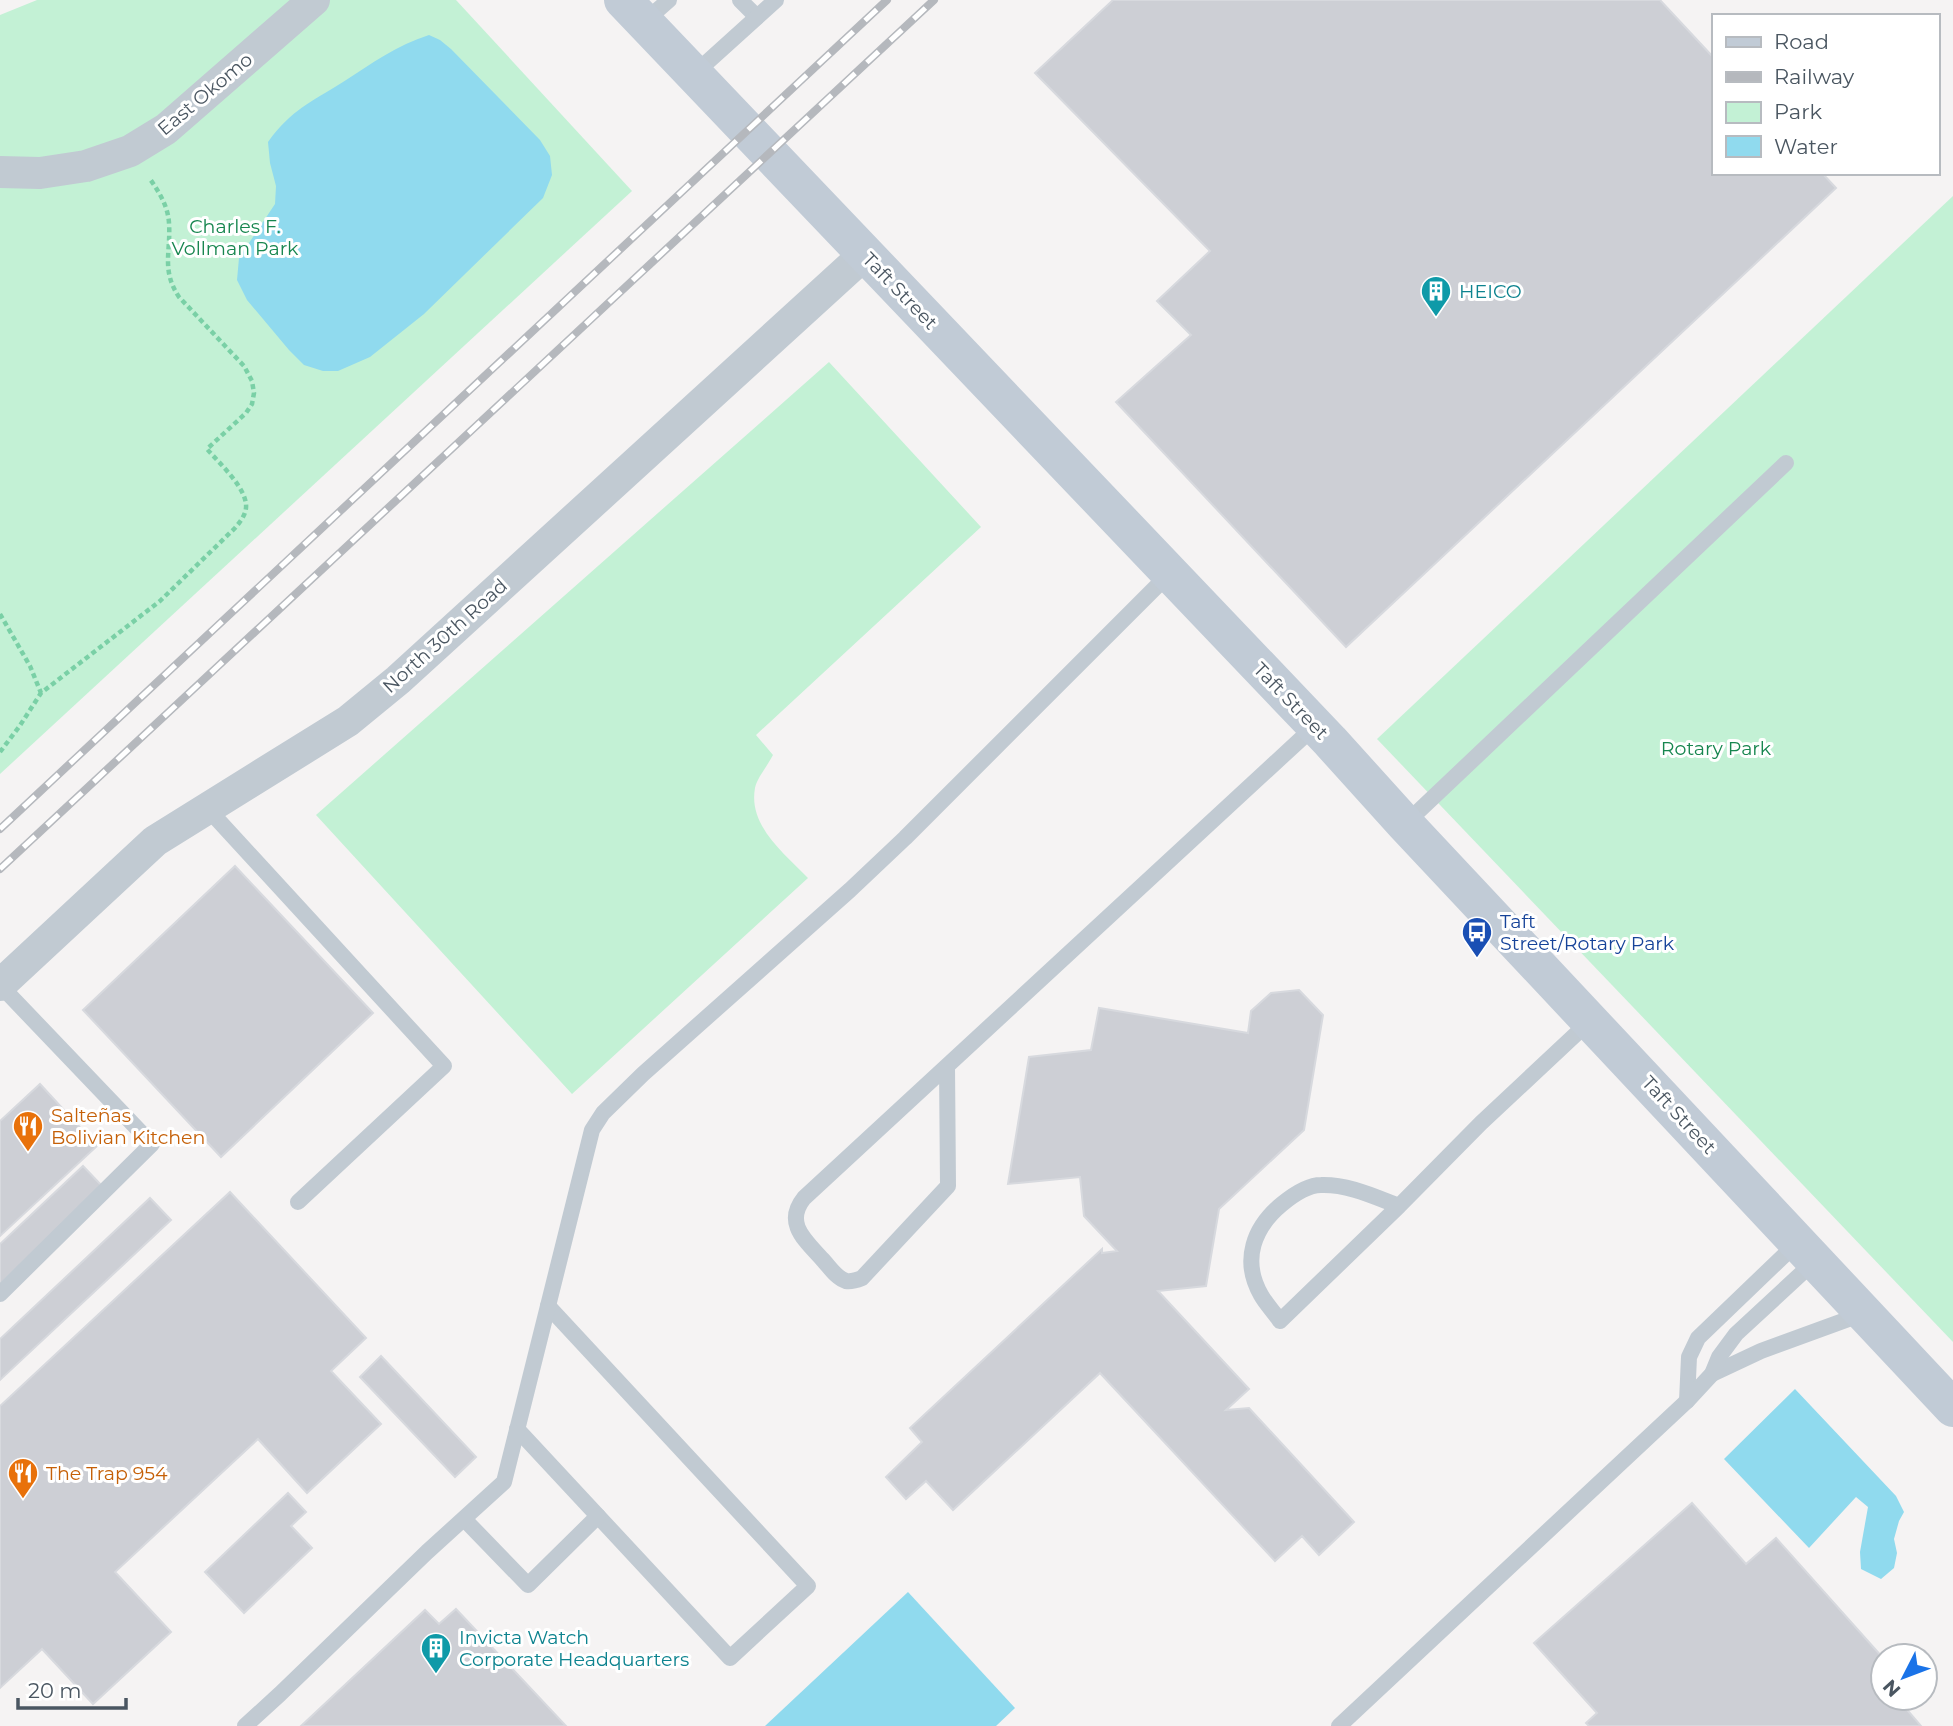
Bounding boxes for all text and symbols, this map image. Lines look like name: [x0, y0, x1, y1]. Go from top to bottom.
legend: [1712, 14, 1939, 175]
text: Road: [1774, 29, 1829, 54]
street label: East Okomo: [153, 48, 257, 140]
text: Railway: [1774, 64, 1855, 89]
text: Park: [1774, 99, 1822, 124]
text: Water: [1774, 134, 1838, 159]
park label: Charles F. Vollman Park: [172, 215, 299, 260]
street label: Taft Street: [858, 248, 943, 334]
building icon: HEICO: [1419, 274, 1453, 318]
place label: HEICO: [1459, 280, 1522, 303]
street label: North 30th Road: [378, 574, 512, 698]
street label: Taft Street: [1249, 658, 1334, 744]
park label: Rotary Park: [1661, 737, 1772, 760]
place label: Taft Street/Rotary Park: [1500, 910, 1675, 955]
bus stop icon: Taft Street/Rotary Park: [1460, 915, 1494, 959]
street label: Taft Street: [1637, 1071, 1721, 1159]
place label: Salteñas Bolivian Kitchen: [51, 1104, 205, 1149]
restaurant icon: Salteñas Bolivian Kitchen: [11, 1109, 45, 1153]
restaurant icon: The Trap 954: [6, 1456, 40, 1500]
place label: The Trap 954: [46, 1462, 168, 1485]
place label: Invicta Watch Corporate Headquarters: [459, 1626, 689, 1671]
building icon: Invicta Watch Corporate Headquarters: [419, 1631, 453, 1675]
north arrow: [1869, 1642, 1939, 1712]
scale bar: [18, 1666, 126, 1710]
text: N: [1878, 1675, 1905, 1701]
text: 20 m: [28, 1678, 82, 1703]

